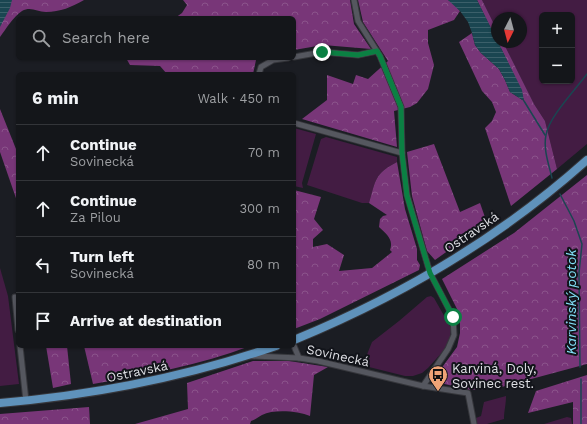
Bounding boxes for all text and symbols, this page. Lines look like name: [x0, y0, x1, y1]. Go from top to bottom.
north arrow: [491, 12, 527, 48]
map controls: [539, 12, 575, 84]
button: +: [539, 12, 575, 48]
search box: [16, 16, 296, 60]
icon: search: [30, 27, 52, 49]
text: Search here: [62, 29, 150, 47]
route end: [313, 43, 331, 61]
button: −: [539, 48, 575, 84]
text: 6 min: [32, 88, 79, 108]
text: Walk · 450 m: [197, 91, 280, 106]
text: Continue: [70, 136, 137, 154]
icon: ahead: [32, 142, 54, 164]
text: 70 m: [248, 145, 280, 160]
text: Sovinecká: [70, 154, 134, 169]
text: Continue: [70, 192, 137, 210]
icon: ahead: [32, 198, 54, 220]
text: 300 m: [239, 201, 280, 216]
street label: Ostravská: [441, 208, 502, 256]
text: Za Pilou: [70, 210, 121, 225]
text: Turn left: [70, 248, 134, 266]
water label: Karvinský potok: [563, 249, 579, 355]
icon: left: [32, 254, 54, 276]
text: 80 m: [247, 257, 280, 272]
text: Sovinecká: [70, 266, 134, 281]
route start: [444, 308, 462, 326]
icon: arrive: [32, 310, 54, 332]
text: Arrive at destination: [70, 312, 222, 330]
street label: Sovinecká: [305, 342, 371, 370]
street label: Ostravská: [105, 358, 170, 385]
place label: Karviná, Doly, Sovinec rest.: [452, 361, 537, 391]
bus stop icon: Karviná, Doly, Sovinec rest.: [427, 364, 449, 392]

